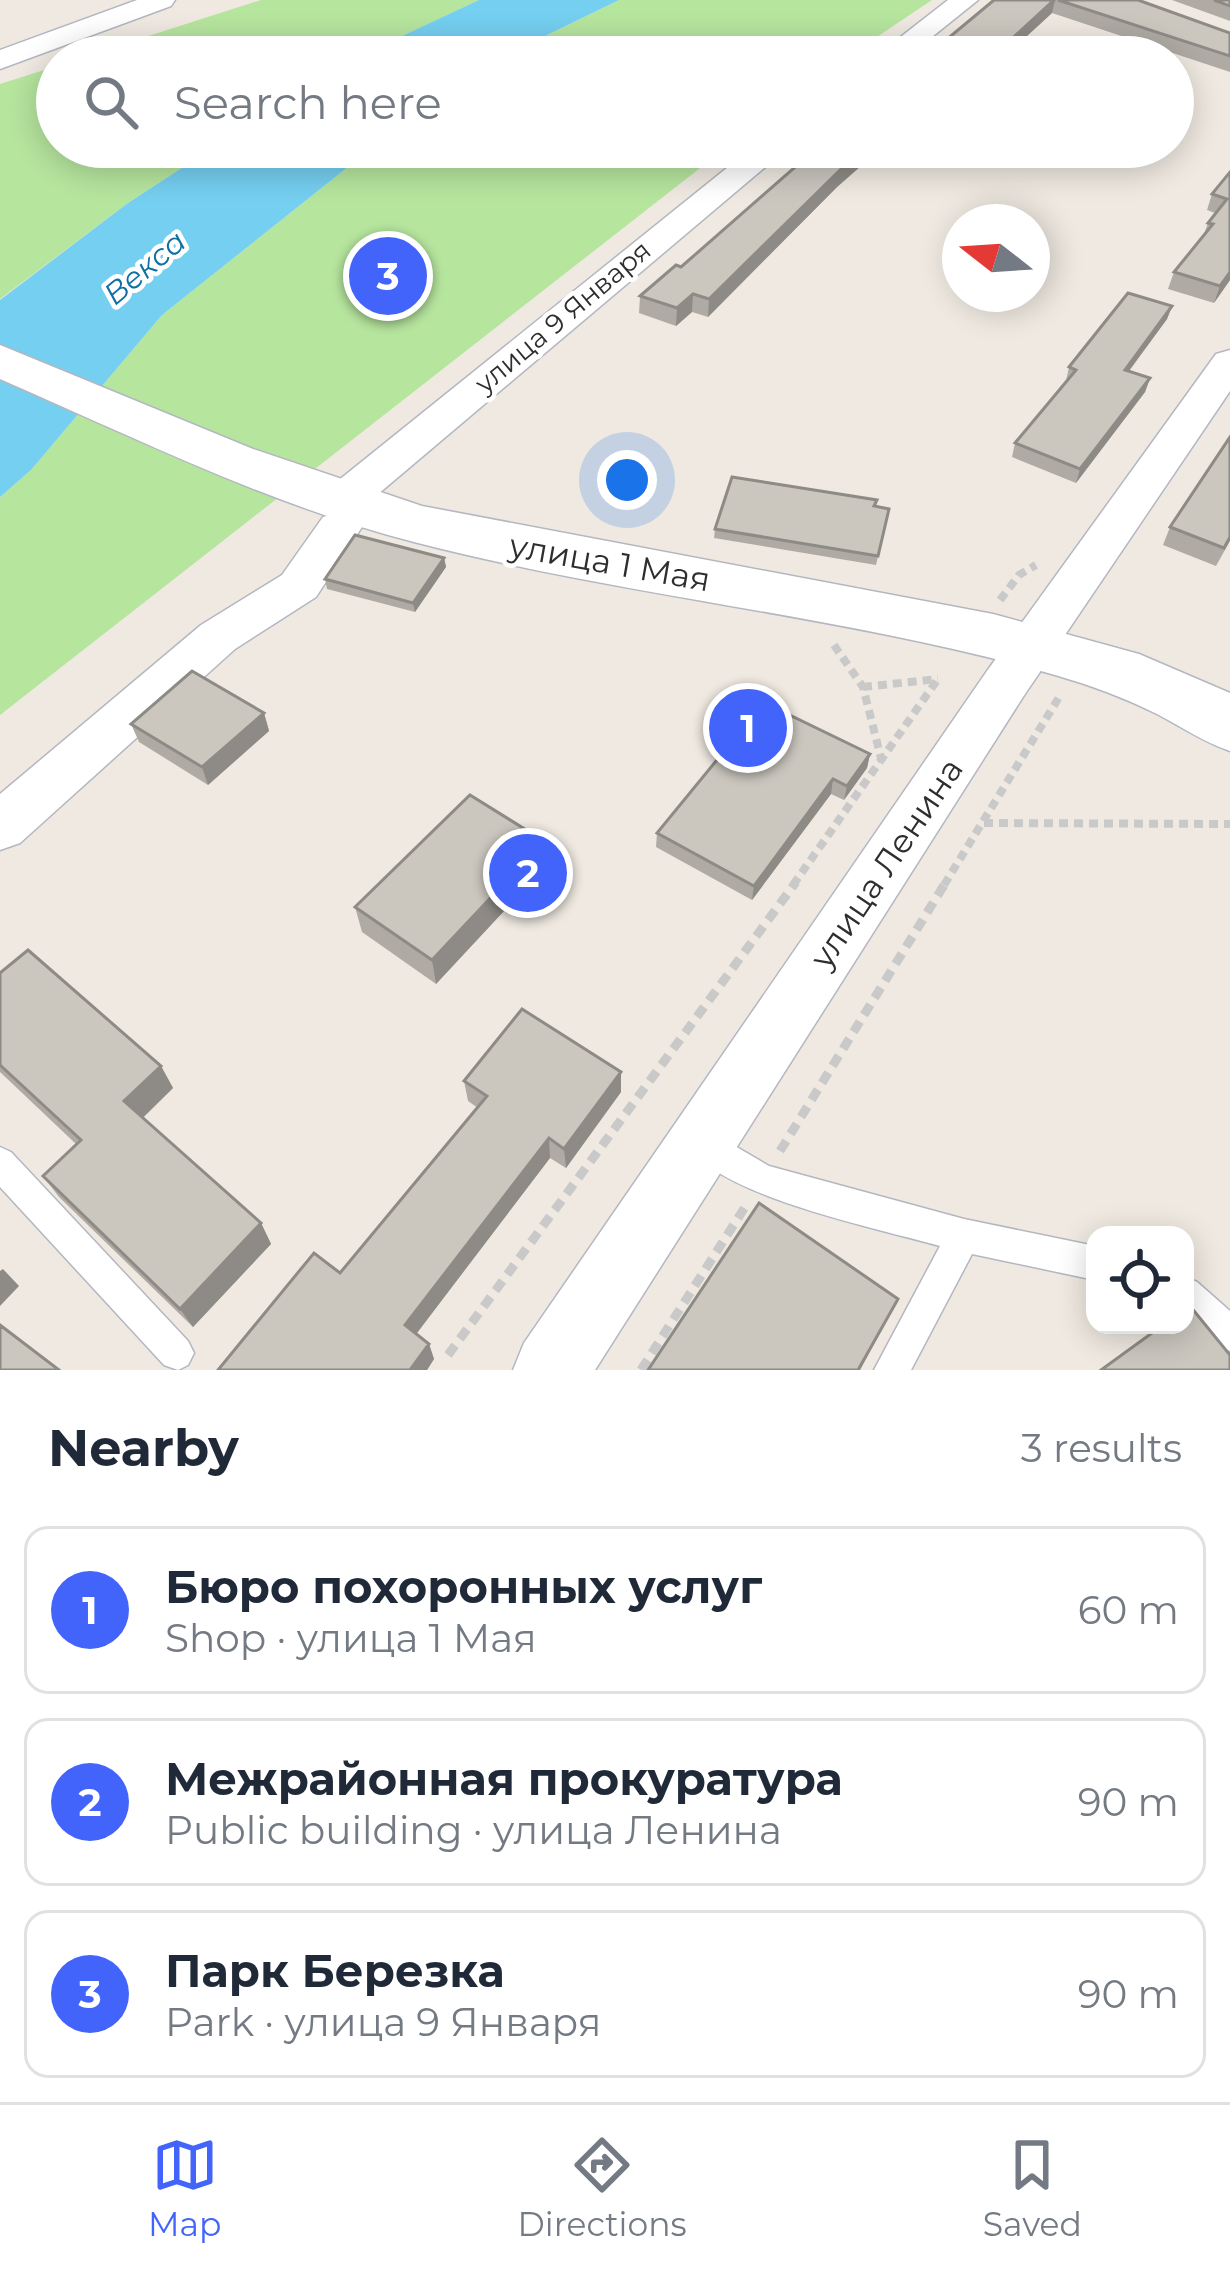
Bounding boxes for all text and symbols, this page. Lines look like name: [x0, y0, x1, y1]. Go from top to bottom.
search box: [36, 36, 1194, 168]
icon: search: [78, 69, 144, 135]
text: Search here: [174, 75, 442, 130]
north arrow: [942, 204, 1050, 312]
water label: Векса: [96, 223, 193, 313]
pin: 3: [349, 231, 427, 321]
street label: улица 9 Января: [467, 233, 657, 400]
your location: [597, 450, 657, 510]
street label: улица 1 Мая: [505, 524, 714, 599]
pin: 1: [709, 683, 787, 773]
street label: улица Ленина: [801, 750, 971, 976]
pin: 2: [489, 828, 567, 918]
map controls: [1086, 1226, 1194, 1334]
button: locate: [1086, 1226, 1194, 1334]
text: Nearby: [48, 1417, 239, 1479]
text: 3 results: [1021, 1424, 1182, 1472]
text: Бюро похоронных услуг: [165, 1559, 762, 1614]
text: 1: [82, 1586, 98, 1634]
text: 60 m: [1078, 1586, 1179, 1634]
text: Shop · улица 1 Мая: [165, 1614, 537, 1662]
text: Межрайонная прокуратура: [165, 1751, 843, 1806]
text: 2: [78, 1778, 102, 1826]
text: 90 m: [1078, 1778, 1179, 1826]
text: Public building · улица Ленина: [165, 1806, 782, 1854]
text: Парк Березка: [165, 1943, 505, 1998]
text: 3: [78, 1970, 102, 2018]
text: 90 m: [1078, 1970, 1179, 2018]
text: Park · улица 9 Января: [165, 1998, 601, 2046]
tab: Map: [148, 2132, 221, 2244]
tab: Directions: [518, 2132, 687, 2244]
tab: Saved: [983, 2132, 1082, 2244]

